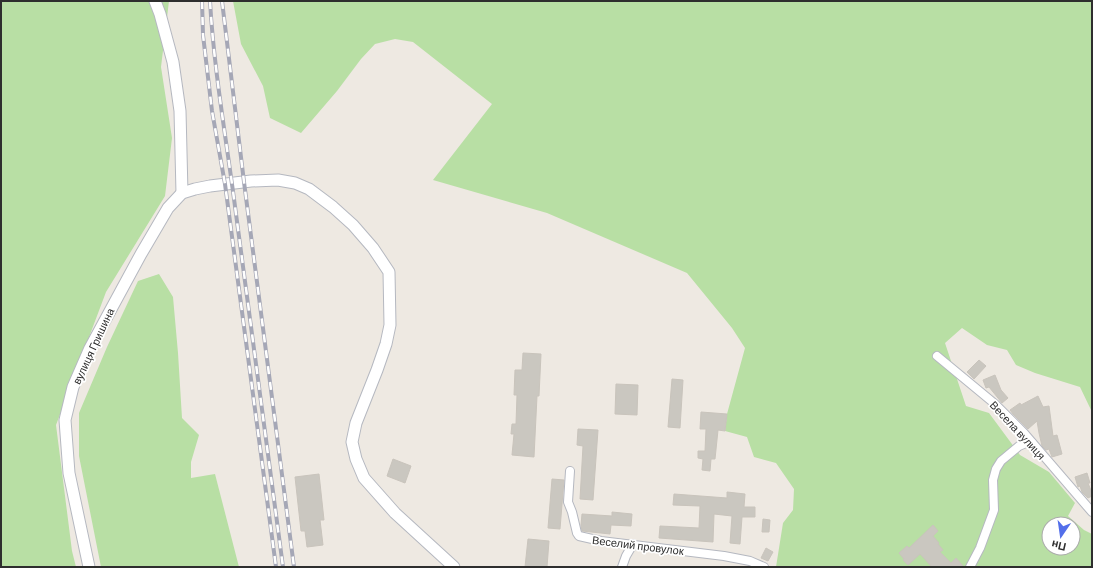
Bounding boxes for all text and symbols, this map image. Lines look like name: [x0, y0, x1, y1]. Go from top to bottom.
street label: вулиця Гришина: [70, 305, 117, 386]
street label: Весела вулиця: [988, 398, 1048, 462]
north arrow: [1041, 516, 1081, 556]
street label: Веселий провулок: [591, 533, 685, 557]
text: Пн: [1050, 538, 1067, 554]

